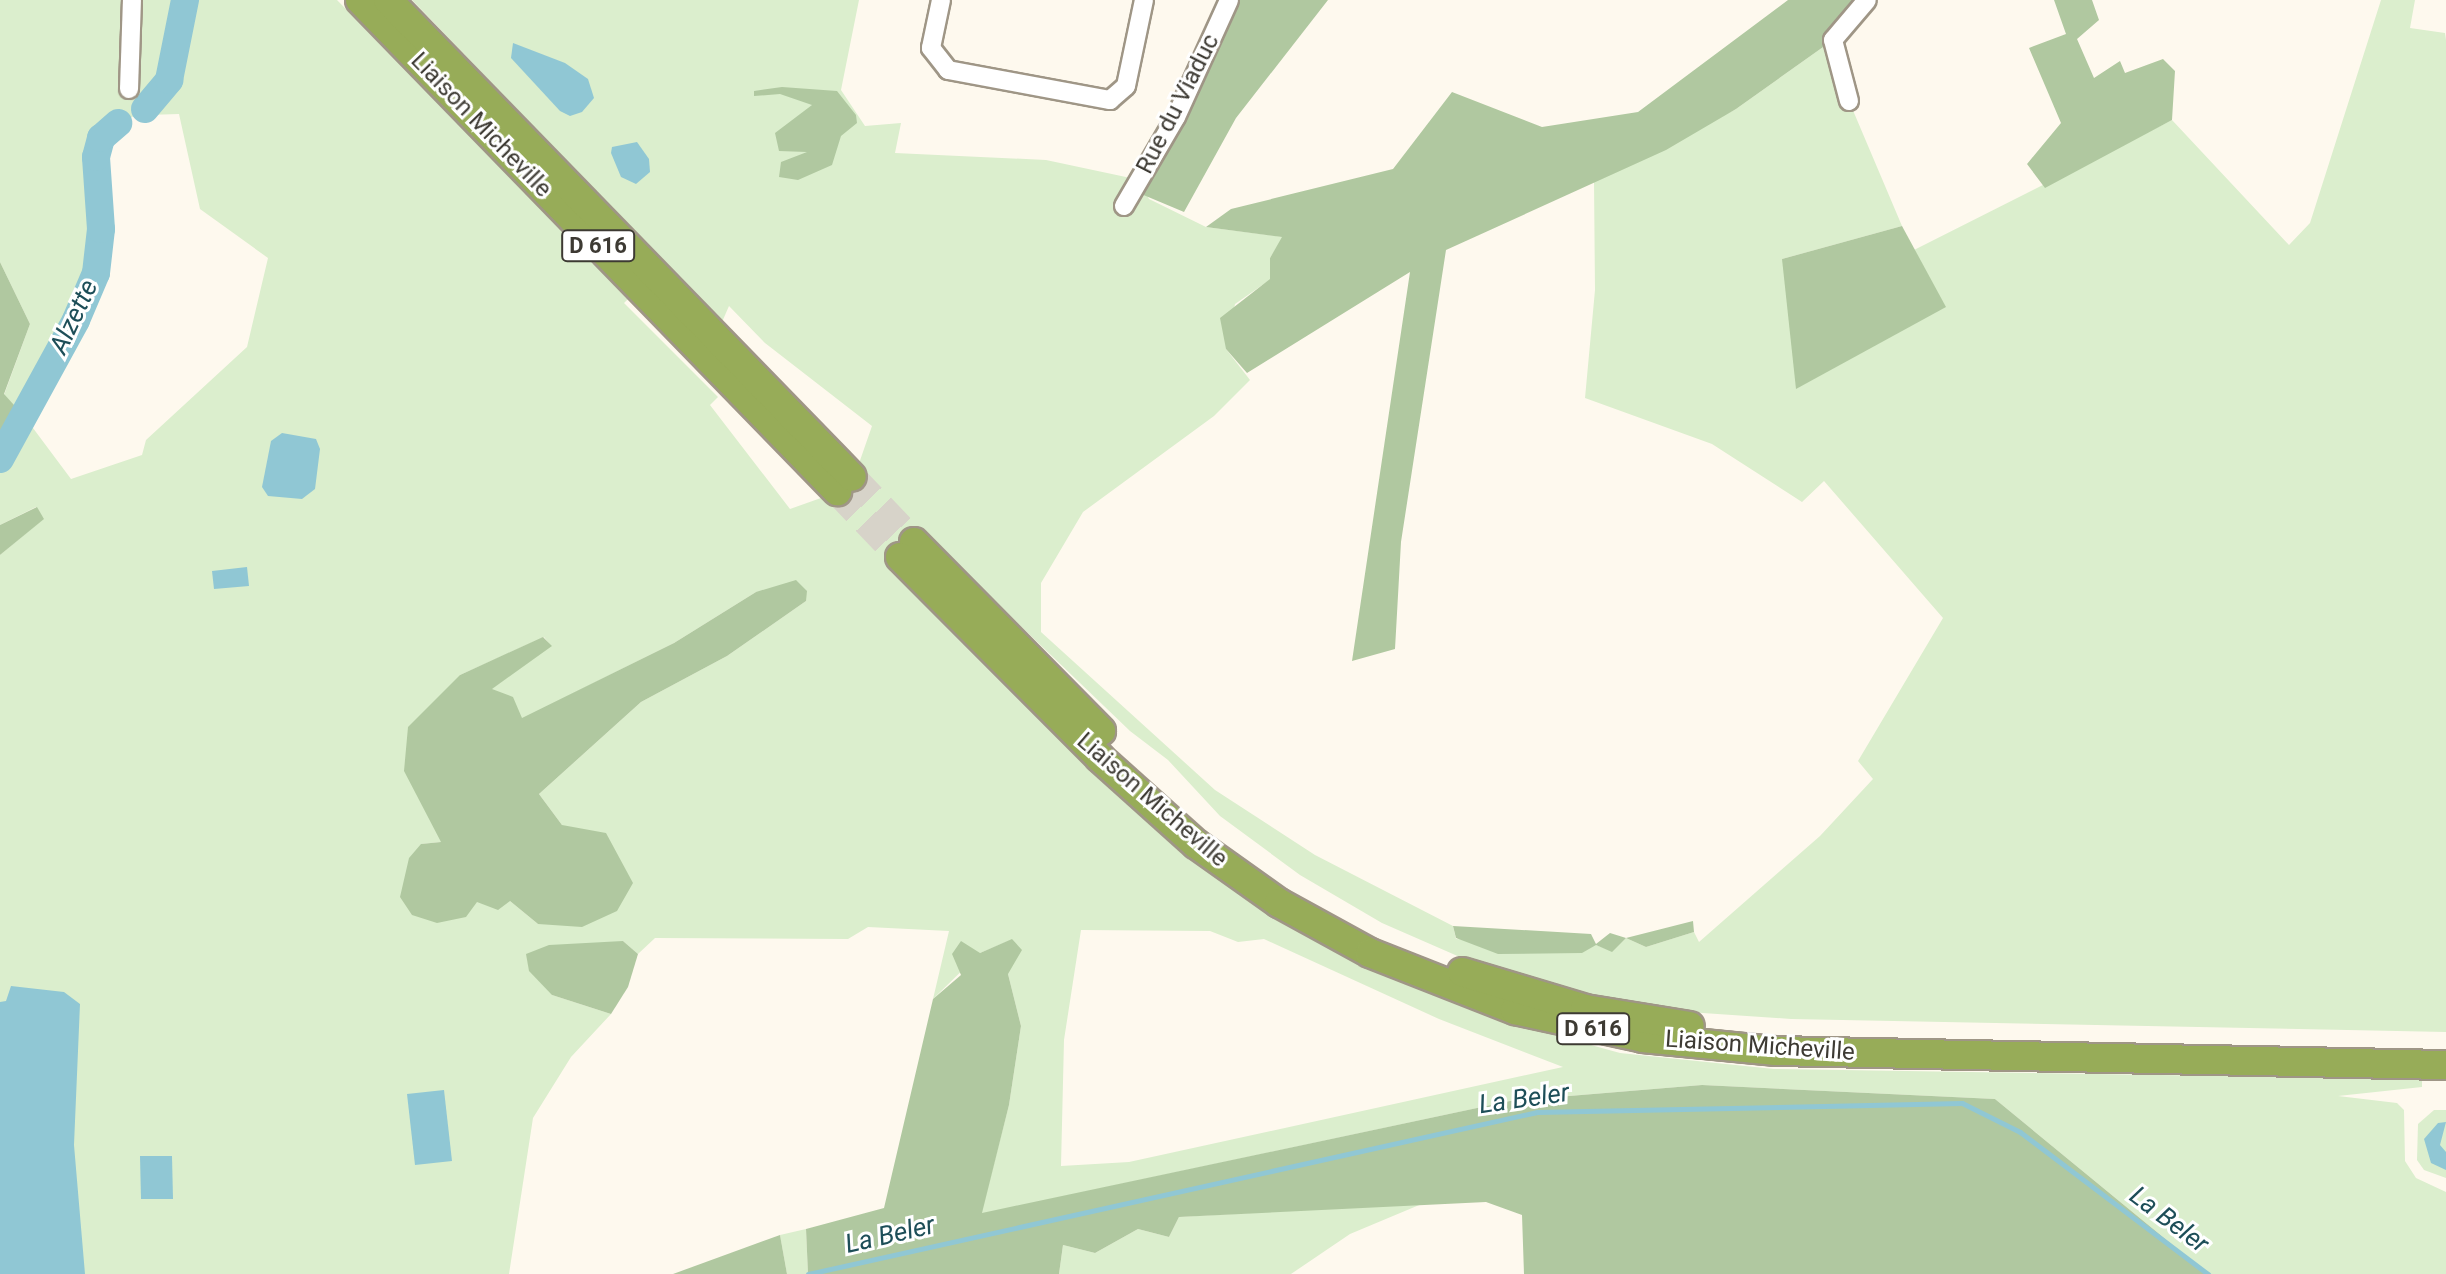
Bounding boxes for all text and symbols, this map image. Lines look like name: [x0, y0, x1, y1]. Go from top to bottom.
street label: Rue du Viaduc: [1130, 29, 1226, 179]
street label: Liaison Micheville: [405, 47, 557, 203]
road number: D 616: [560, 228, 636, 264]
water label: Alzette: [43, 275, 105, 359]
street label: Liaison Micheville: [1071, 727, 1233, 873]
road number: D 616: [1555, 1011, 1631, 1047]
street label: Liaison Micheville: [1664, 1025, 1856, 1067]
water label: La Beler: [1477, 1077, 1571, 1121]
water label: La Beler: [2123, 1180, 2215, 1260]
water label: La Beler: [842, 1210, 938, 1260]

